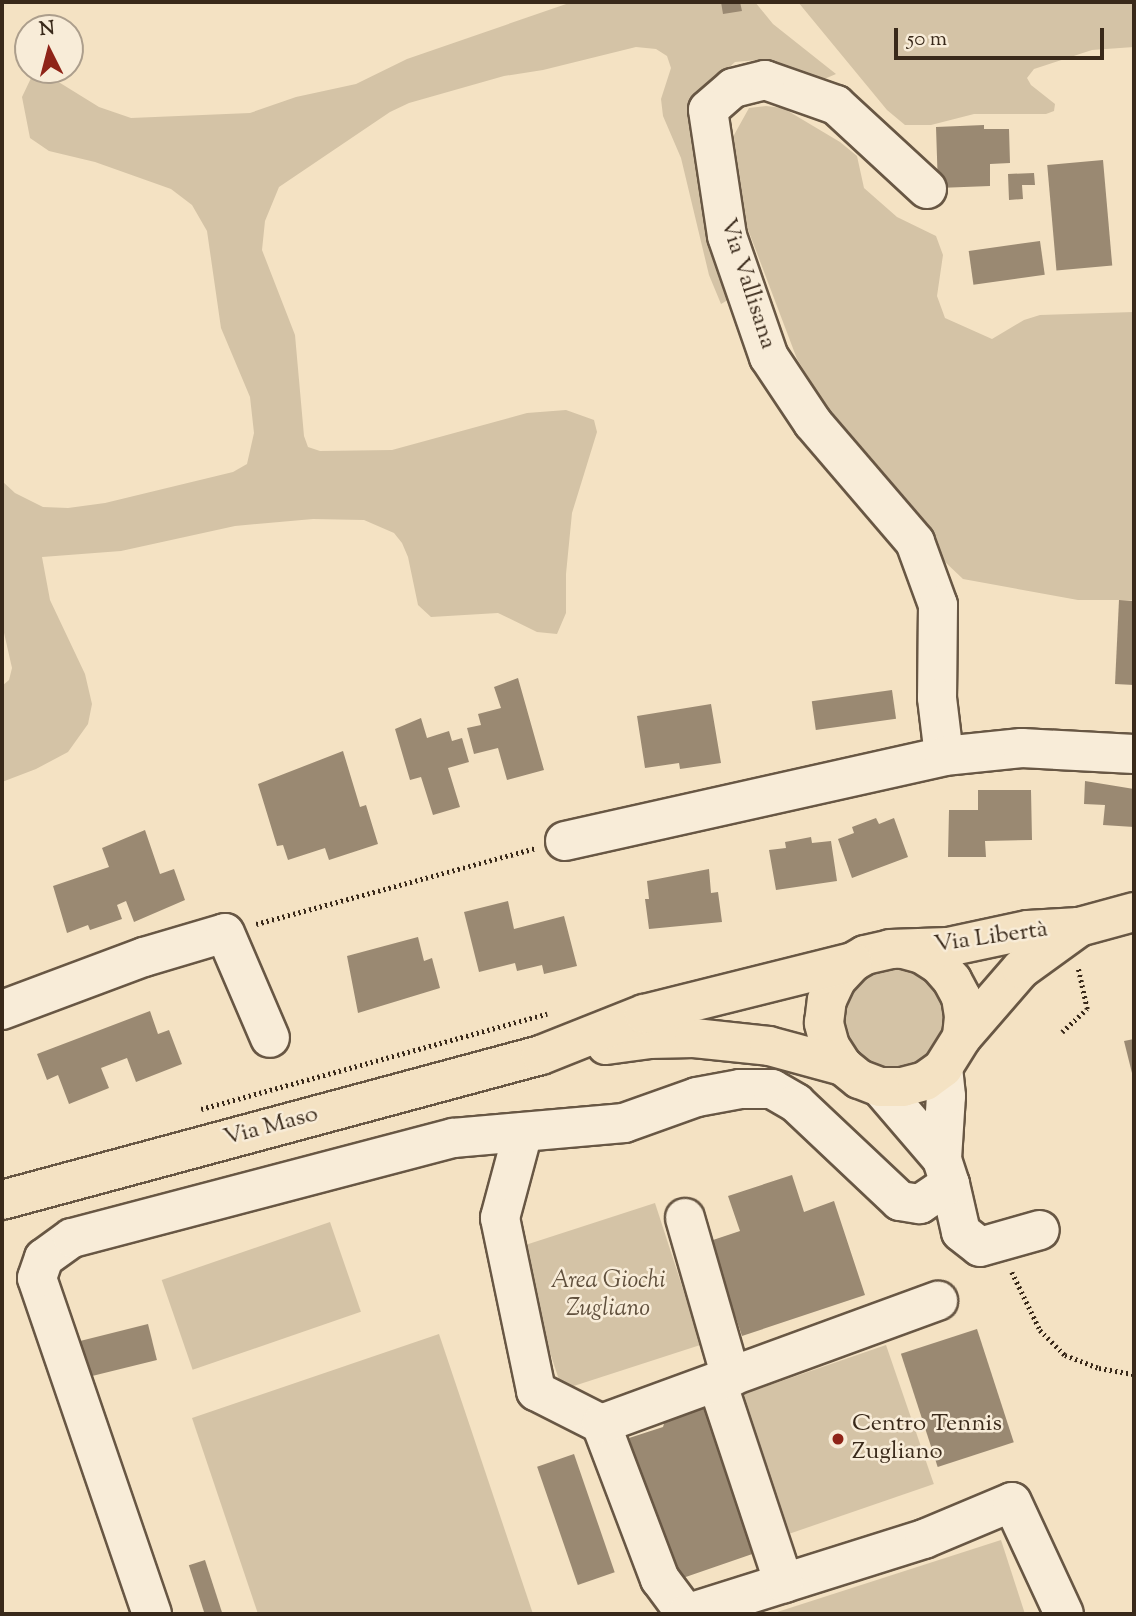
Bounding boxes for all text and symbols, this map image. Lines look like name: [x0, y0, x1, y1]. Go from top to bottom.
north arrow: [14, 14, 84, 84]
scale bar: [898, 14, 1108, 58]
text: N: [38, 15, 56, 44]
text: 50 m: [907, 25, 947, 55]
street label: Via Vallisana: [712, 215, 782, 353]
street label: Via Libertà: [932, 916, 1050, 960]
street label: Via Maso: [221, 1101, 321, 1153]
park label: Area Giochi Zugliano: [550, 1268, 666, 1324]
place label: Centro Tennis Zugliano: [852, 1411, 1002, 1467]
marker: Centro Tennis Zugliano: [830, 1431, 846, 1447]

